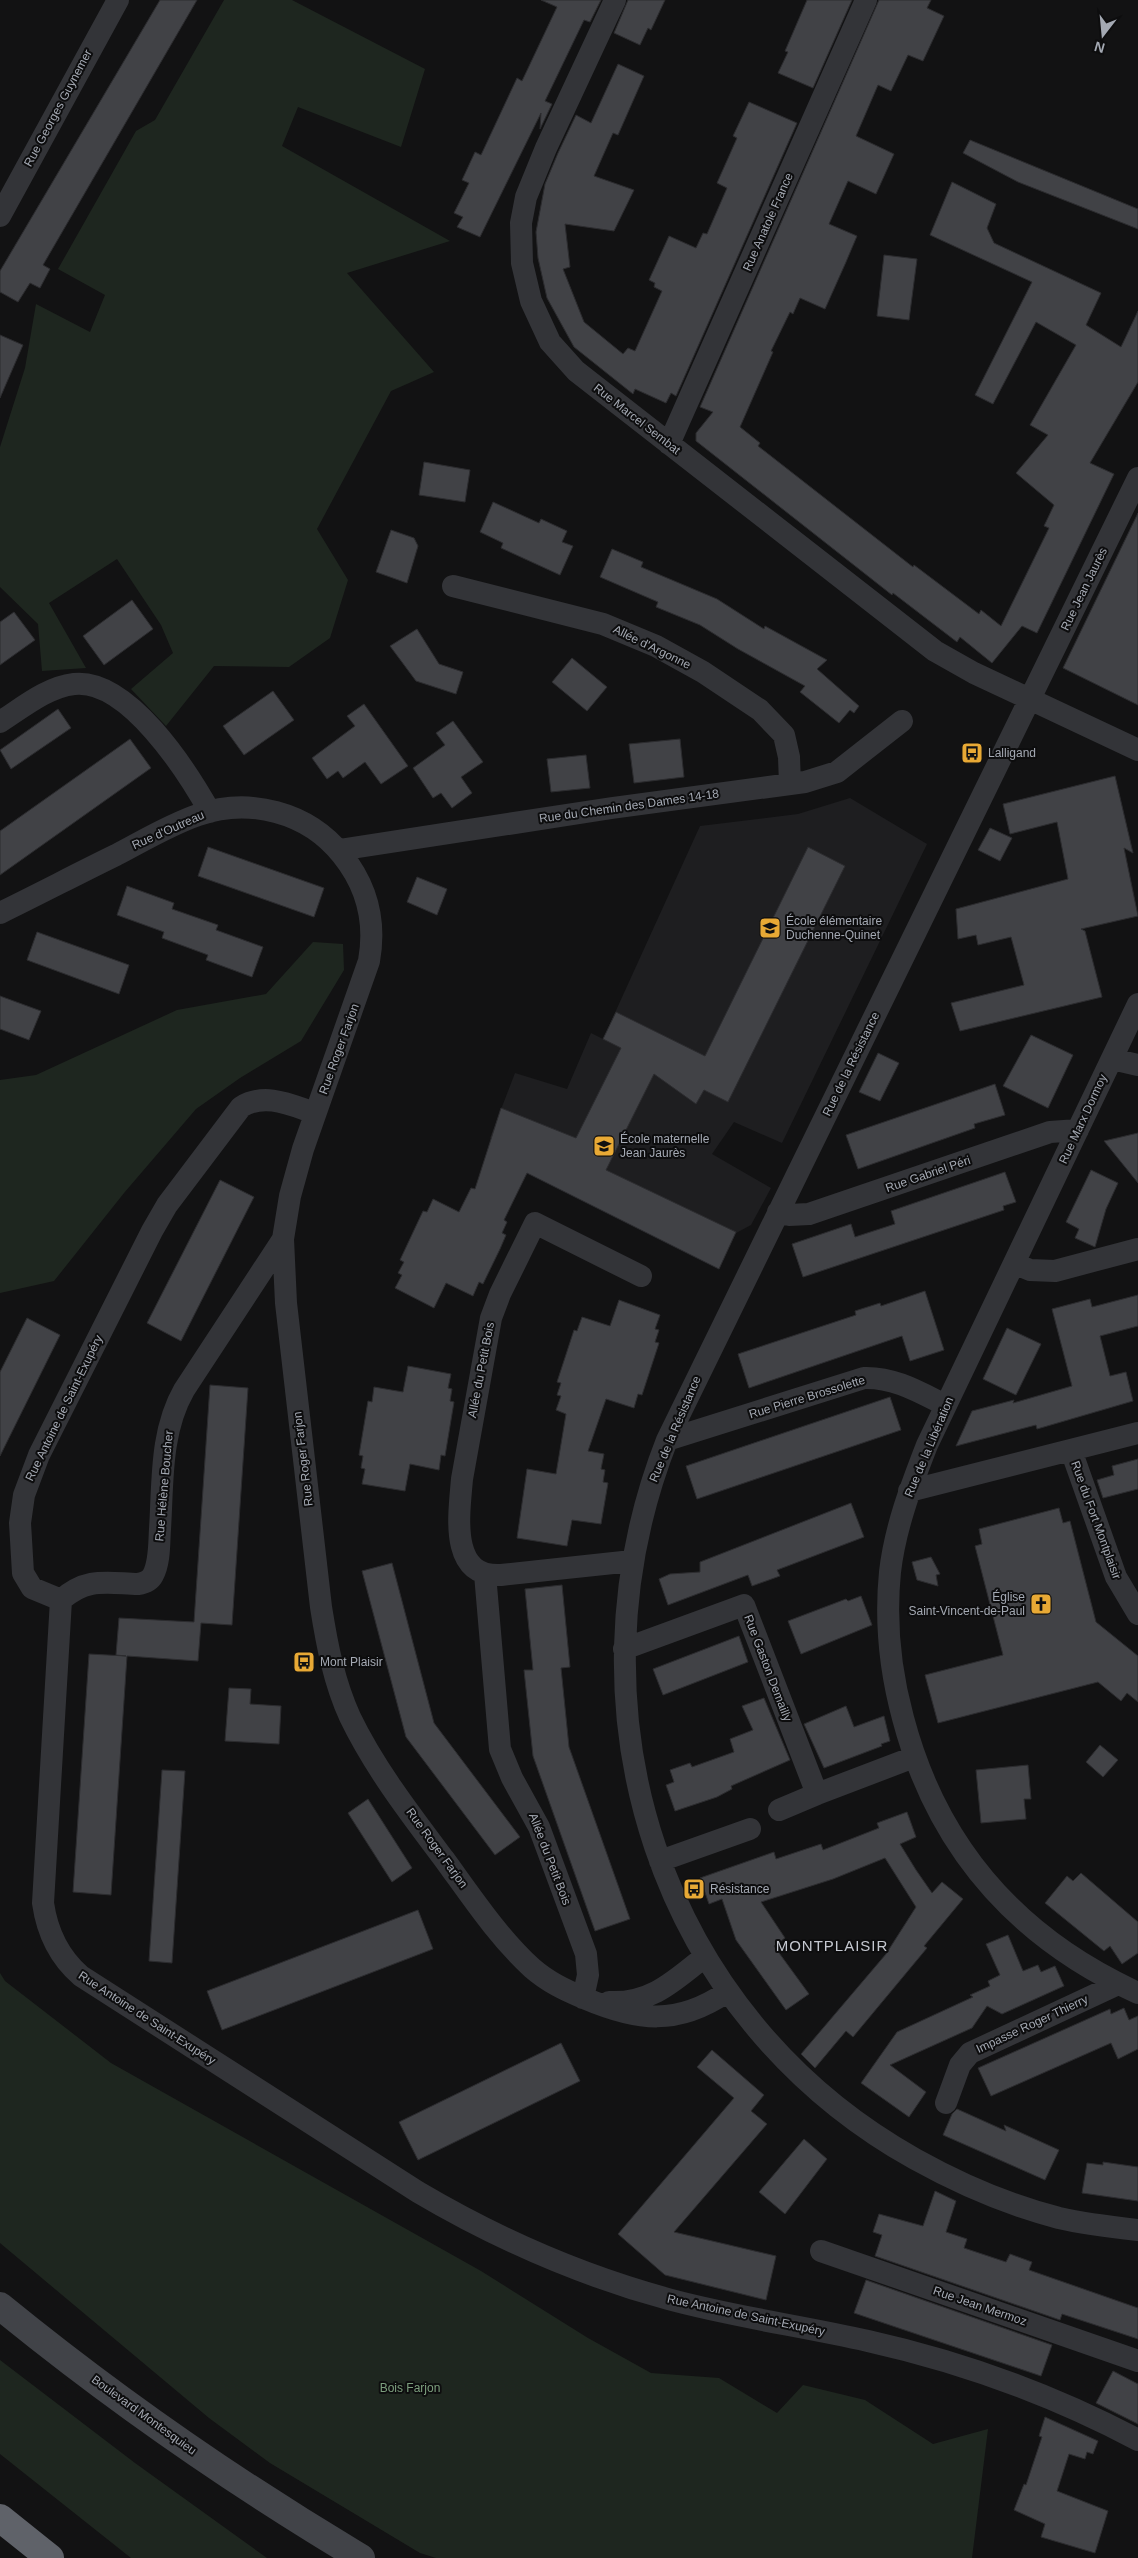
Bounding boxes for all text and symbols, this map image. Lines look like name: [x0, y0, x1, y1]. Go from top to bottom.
north arrow: [1078, 10, 1128, 60]
text: N: [1092, 38, 1106, 57]
street label: Rue Georges Guynemer: [21, 47, 95, 169]
street label: Rue Anatole France: [740, 170, 796, 273]
street label: Rue Marcel Sembat: [591, 381, 684, 458]
street label: Rue Jean Jaurès: [1058, 545, 1110, 633]
street label: Allée d'Argonne: [611, 622, 693, 672]
bus stop icon: Lalligand: [960, 741, 984, 765]
place label: Lalligand: [988, 746, 1036, 760]
street label: Rue du Chemin des Dames 14-18: [538, 786, 720, 826]
street label: Rue d'Outreau: [130, 808, 206, 852]
place label: École élémentaire Duchenne-Quinet: [786, 913, 882, 942]
school or university icon: École élémentaire Duchenne-Quinet: [758, 916, 782, 940]
street label: Rue Roger Farjon: [316, 1002, 362, 1096]
street label: Rue de la Résistance: [820, 1009, 882, 1118]
street label: Rue Marx Dormoy: [1056, 1072, 1110, 1166]
place label: École maternelle Jean Jaurès: [620, 1131, 710, 1160]
school or university icon: École maternelle Jean Jaurès: [592, 1134, 616, 1158]
street label: Rue Gabriel Péri: [884, 1153, 972, 1195]
street label: Allée du Petit Bois: [465, 1321, 497, 1419]
street label: Rue Antoine de Saint-Exupéry: [22, 1333, 106, 1483]
street label: Rue de la Résistance: [646, 1373, 704, 1484]
street label: Rue Pierre Brossolette: [747, 1373, 867, 1421]
street label: Rue de la Libération: [902, 1395, 956, 1499]
street label: Rue Roger Farjon: [290, 1411, 316, 1507]
street label: Rue Hélène Boucher: [152, 1430, 176, 1542]
street label: Rue du Fort Montplaisir: [1068, 1459, 1124, 1581]
place label: Église Saint-Vincent-de-Paul: [908, 1589, 1025, 1618]
church icon: Église Saint-Vincent-de-Paul: [1029, 1592, 1053, 1616]
street label: Rue Gaston Demailly: [741, 1613, 795, 1723]
bus stop icon: Mont Plaisir: [292, 1650, 316, 1674]
place label: Mont Plaisir: [320, 1655, 383, 1669]
street label: Rue Roger Farjon: [403, 1805, 471, 1891]
street label: Allée du Petit Bois: [526, 1811, 574, 1907]
bus stop icon: Résistance: [682, 1877, 706, 1901]
place label: Résistance: [710, 1882, 770, 1896]
district label: MONTPLAISIR: [776, 1937, 888, 1954]
street label: Rue Antoine de Saint-Exupéry: [76, 1968, 218, 2068]
street label: Impasse Roger Thierry: [974, 1992, 1090, 2056]
street label: Rue Jean Mermoz: [931, 2283, 1029, 2329]
street label: Rue Antoine de Saint-Exupéry: [666, 2291, 826, 2339]
street label: Boulevard Montesquieu: [89, 2372, 199, 2458]
park label: Bois Farjon: [380, 2381, 440, 2395]

